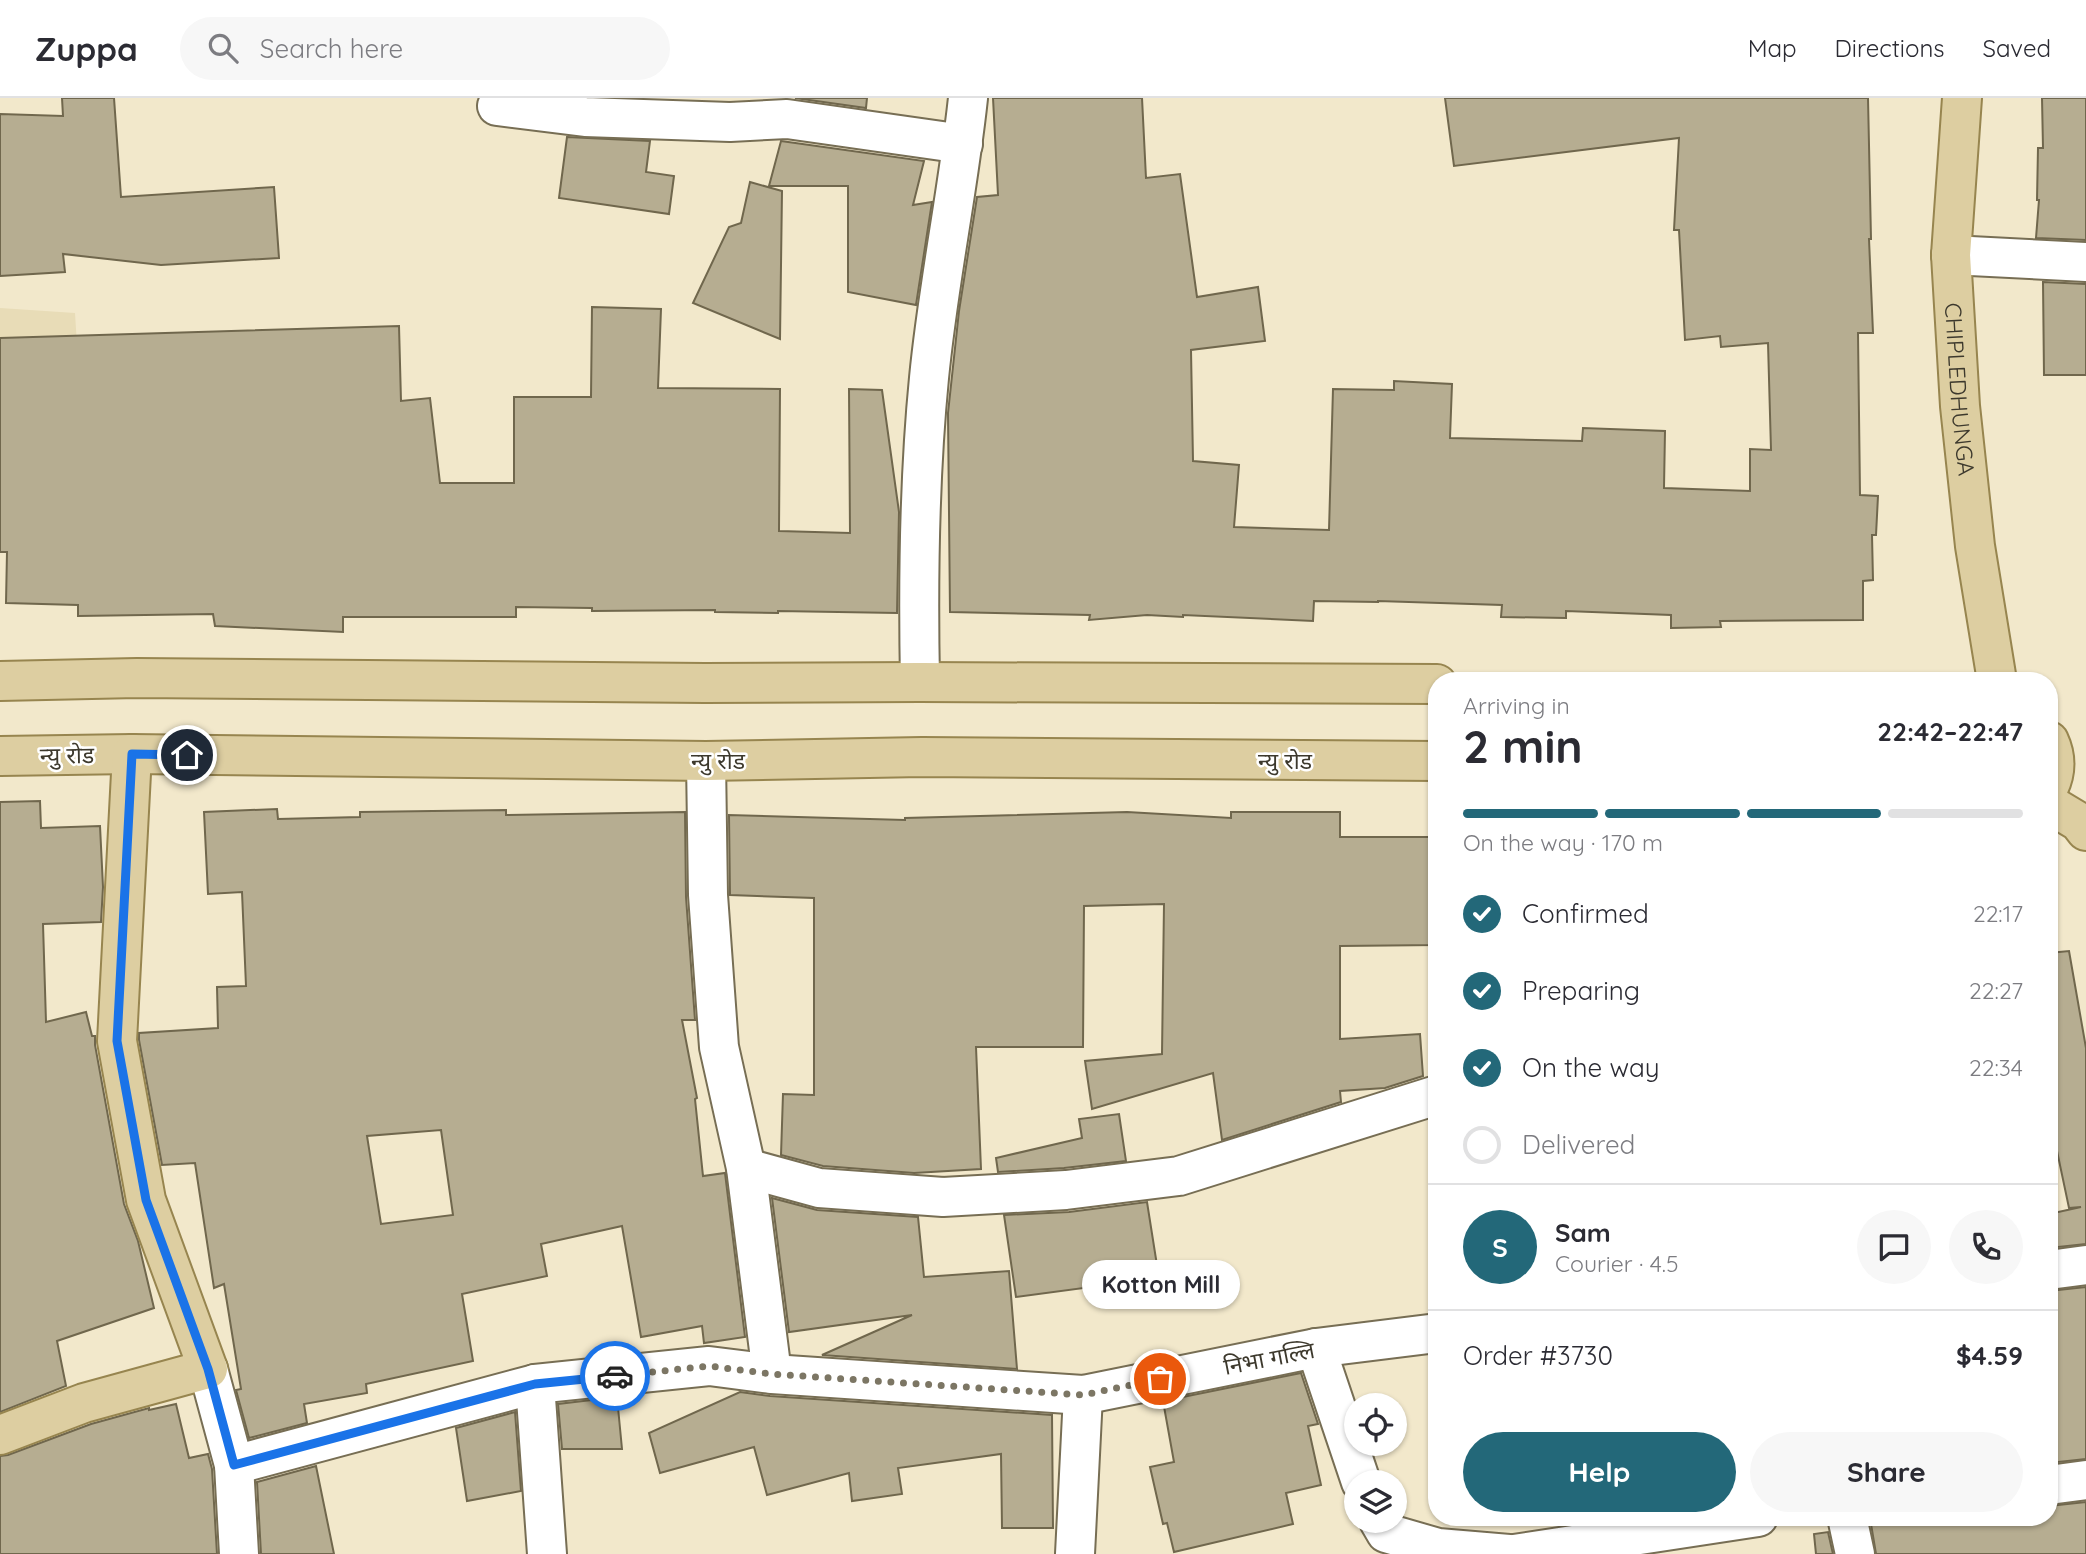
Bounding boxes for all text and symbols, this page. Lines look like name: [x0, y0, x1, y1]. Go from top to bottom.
search box: [180, 17, 670, 80]
text: Zuppa: [35, 28, 138, 69]
icon: search: [204, 29, 242, 67]
text: Search here: [260, 32, 403, 65]
text: Map: [1748, 33, 1797, 63]
text: Directions: [1835, 33, 1945, 63]
text: Saved: [1983, 33, 2051, 63]
street label: CHIPLEDHUNGA: [1939, 302, 1982, 477]
text: Arriving in: [1463, 691, 1570, 720]
text: 22:42–22:47: [1877, 715, 2023, 748]
text: 2 min: [1463, 717, 1583, 775]
pin: [157, 725, 217, 785]
icon: home: [168, 736, 206, 774]
street label: न्यु रोड: [40, 740, 95, 771]
street label: न्यु रोड: [691, 746, 746, 776]
street label: न्यु रोड: [1258, 746, 1313, 776]
text: On the way · 170 m: [1463, 828, 1663, 857]
icon: check: [1463, 895, 1501, 933]
text: Confirmed: [1522, 897, 1649, 930]
text: 22:17: [1973, 899, 2023, 928]
icon: check: [1463, 972, 1501, 1010]
text: Preparing: [1522, 974, 1640, 1007]
text: 22:27: [1969, 976, 2023, 1005]
icon: check: [1463, 1049, 1501, 1087]
text: On the way: [1522, 1051, 1660, 1084]
text: 22:34: [1969, 1053, 2023, 1082]
text: Delivered: [1522, 1128, 1635, 1161]
button: chat: [1857, 1210, 1931, 1284]
button: phone: [1949, 1210, 2023, 1284]
text: Sam: [1555, 1216, 1611, 1249]
text: S: [1492, 1231, 1508, 1264]
text: Courier · 4.5: [1555, 1249, 1679, 1278]
callout: Kotton Mill: [1081, 1260, 1239, 1309]
text: Kotton Mill: [1102, 1270, 1220, 1299]
street label: निभा गल्लि: [1221, 1335, 1317, 1381]
text: Order #3730: [1463, 1339, 1613, 1372]
text: $4.59: [1956, 1339, 2023, 1372]
courier: [580, 1341, 650, 1411]
pin: [1130, 1349, 1190, 1409]
icon: car: [596, 1357, 634, 1395]
icon: bag: [1141, 1360, 1179, 1398]
map controls: [1344, 1393, 1407, 1533]
button: locate: [1344, 1393, 1407, 1456]
button: Help: [1463, 1432, 1736, 1512]
button: Share: [1750, 1432, 2023, 1512]
button: layers: [1344, 1470, 1407, 1533]

